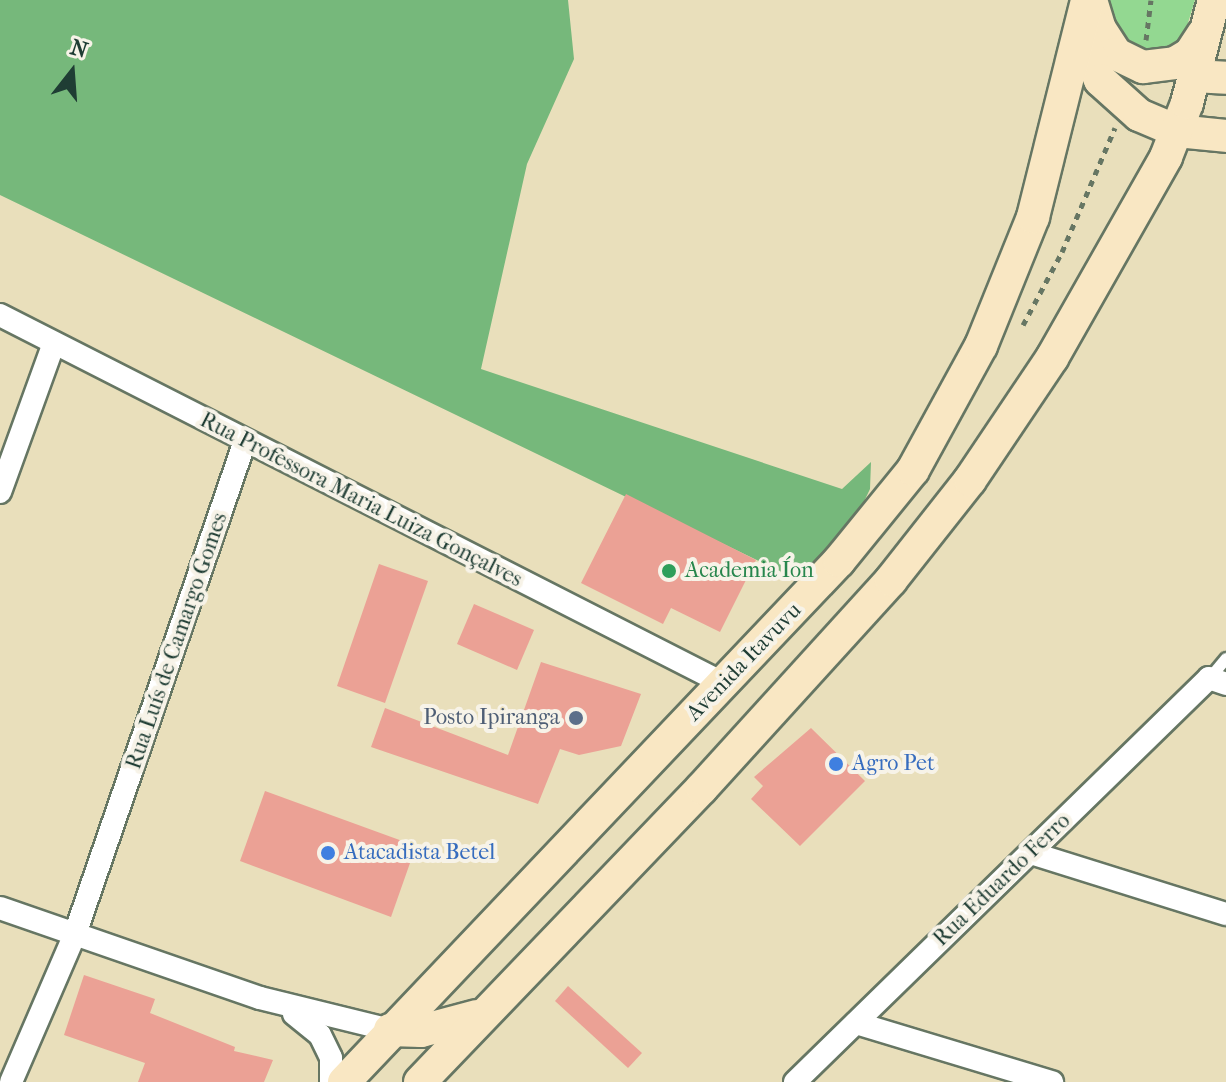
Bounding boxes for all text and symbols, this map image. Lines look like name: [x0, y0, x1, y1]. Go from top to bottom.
north arrow: [32, 32, 112, 112]
text: N: [67, 34, 91, 64]
street label: Rua Professora Maria Luiza Gonçalves: [195, 407, 527, 593]
street label: Rua Luís de Camargo Gomes: [121, 509, 233, 773]
place label: Academia Íon: [685, 558, 814, 584]
marker: Academia Íon: [660, 562, 678, 580]
street label: Avenida Itavuvu: [681, 597, 807, 727]
place label: Posto Ipiranga: [423, 705, 560, 731]
marker: Posto Ipiranga: [567, 709, 585, 727]
place label: Agro Pet: [852, 751, 935, 777]
marker: Agro Pet: [827, 755, 845, 773]
street label: Rua Eduardo Ferro: [928, 808, 1076, 952]
place label: Atacadista Betel: [344, 840, 495, 866]
marker: Atacadista Betel: [319, 844, 337, 862]

